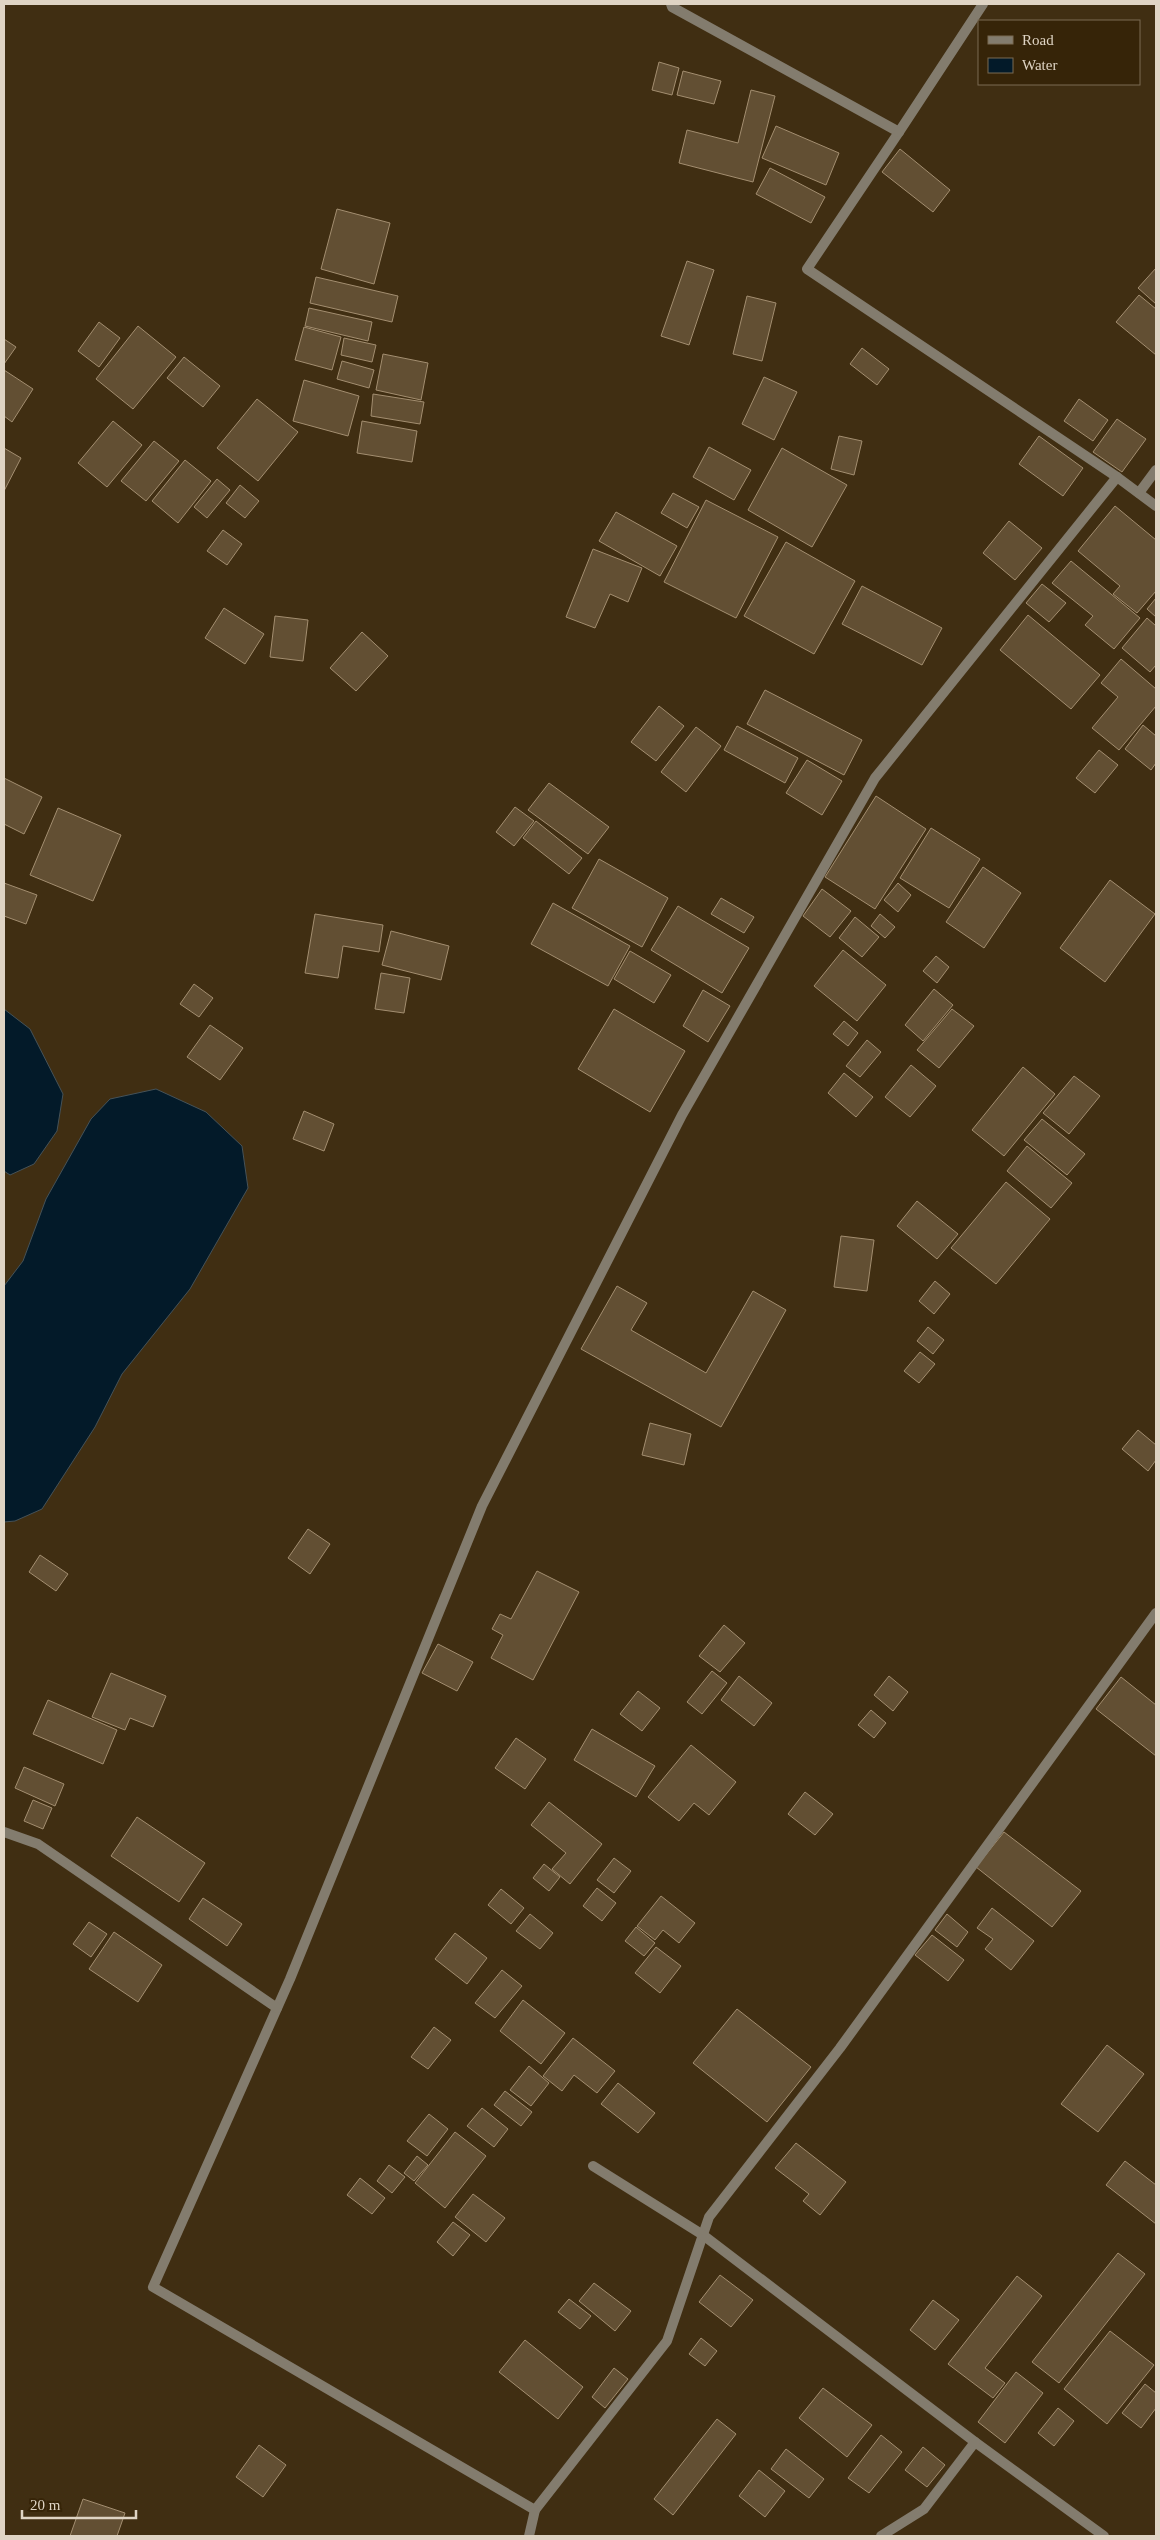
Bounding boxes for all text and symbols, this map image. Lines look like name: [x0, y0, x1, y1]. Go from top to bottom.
legend: [978, 20, 1140, 85]
text: Road: [1022, 32, 1054, 48]
text: Water: [1022, 57, 1057, 73]
scale bar: [22, 2488, 136, 2520]
text: 20 m: [30, 2497, 61, 2513]

